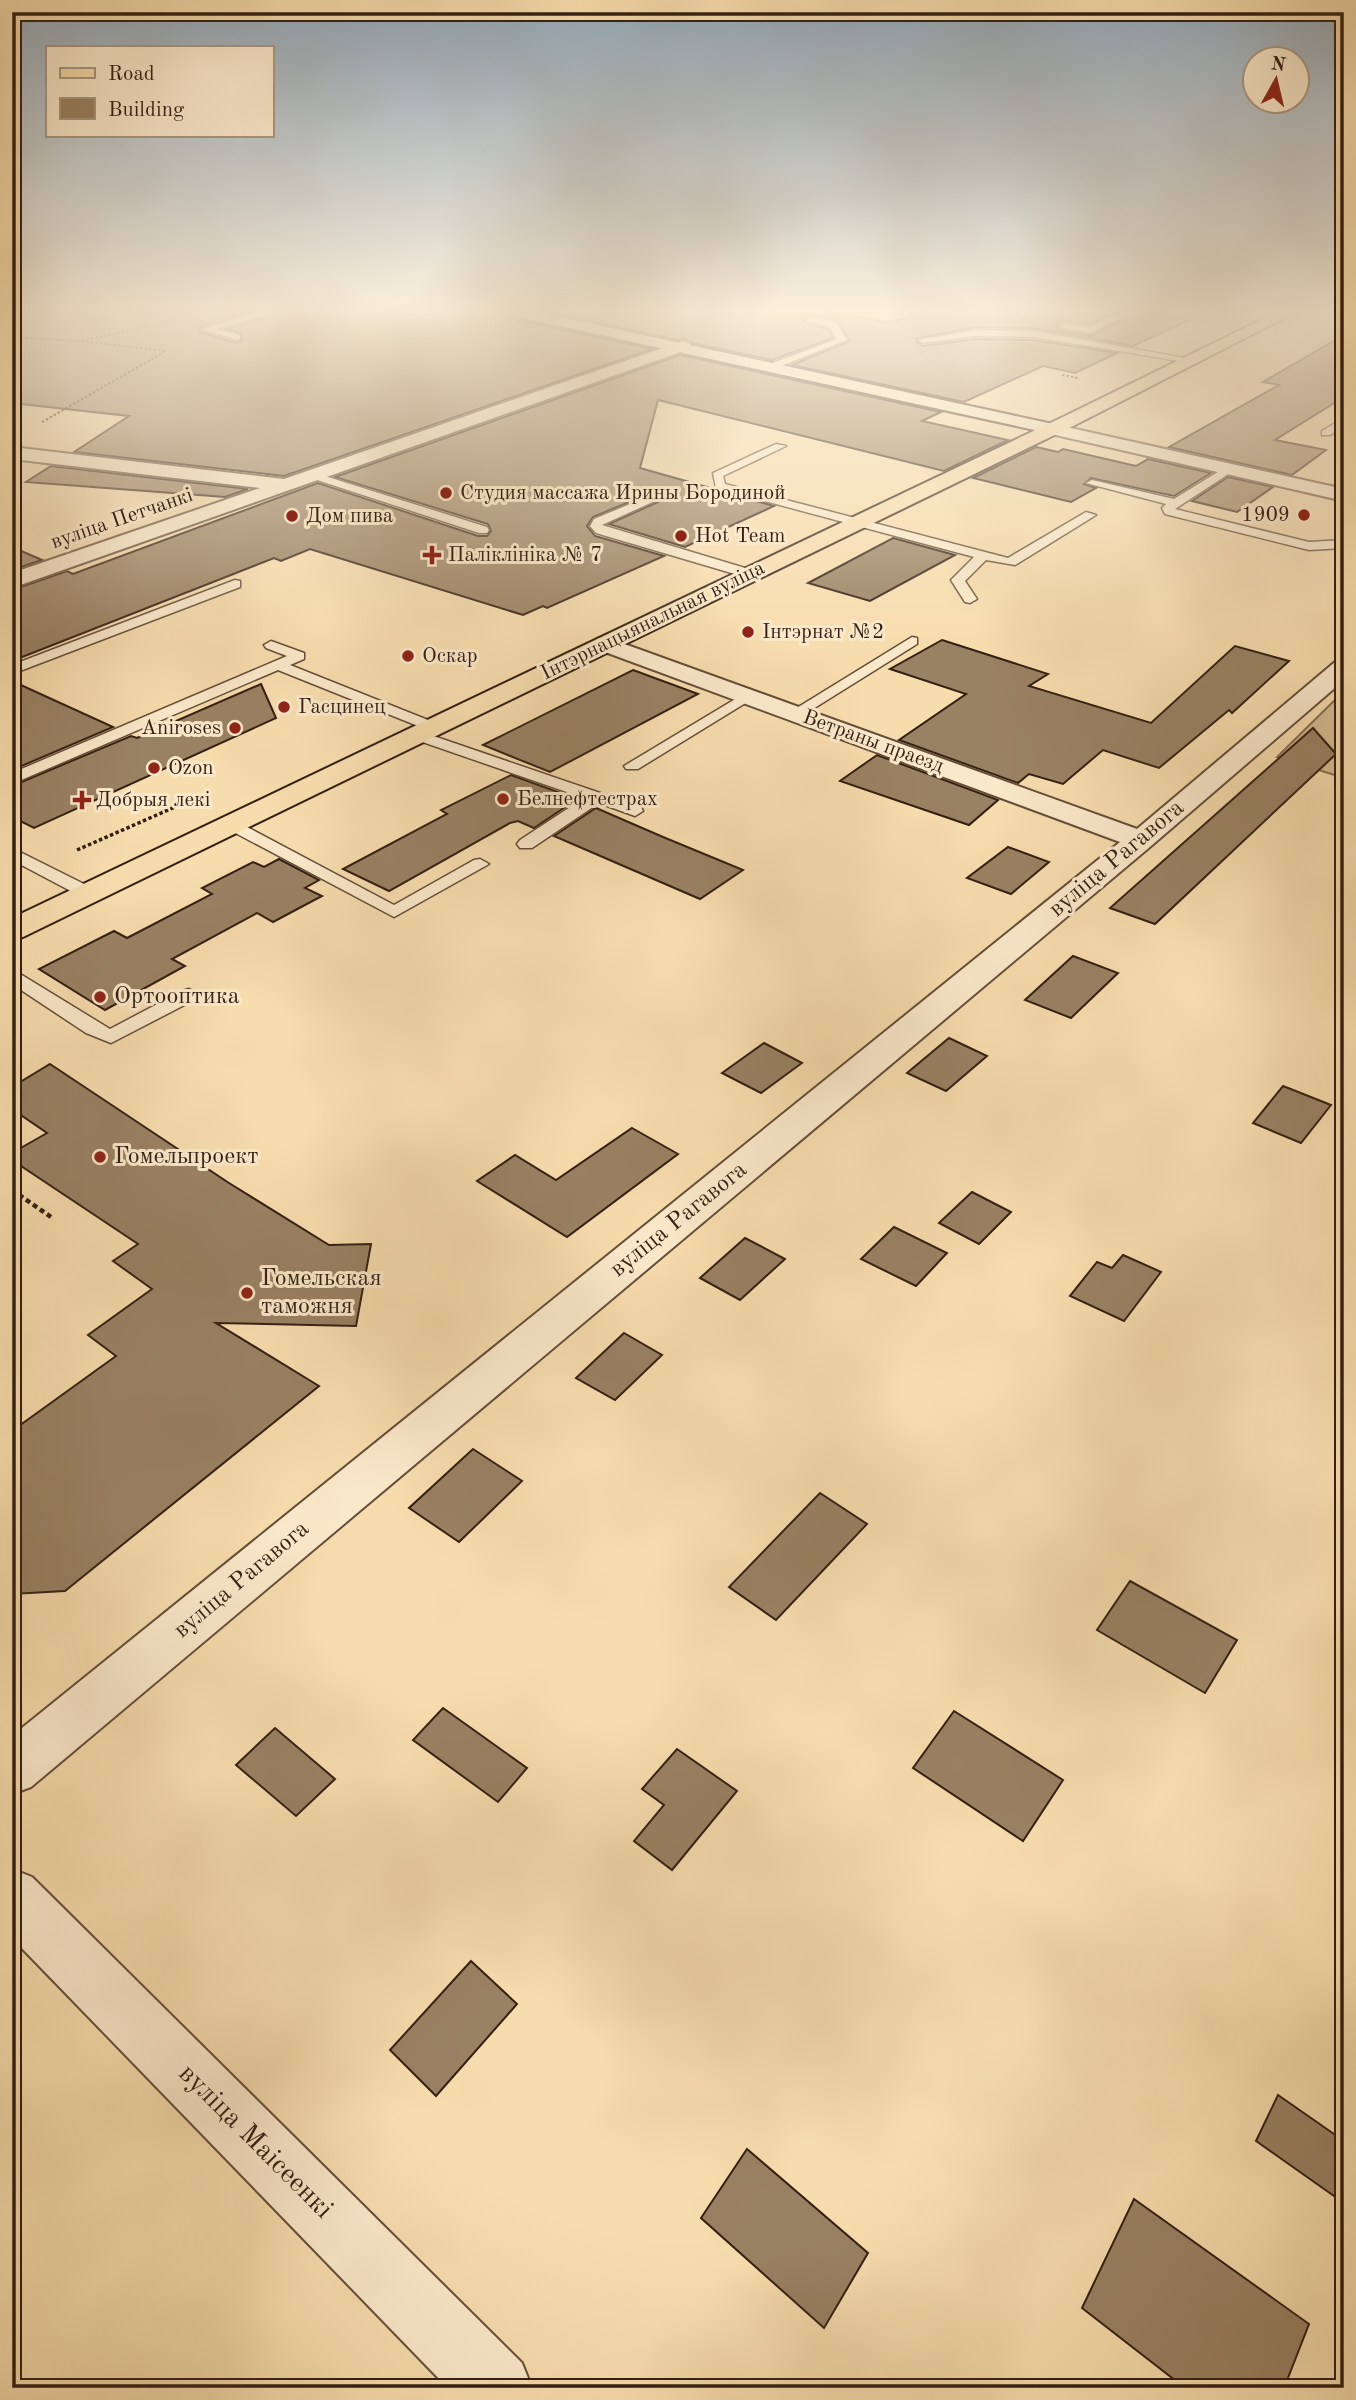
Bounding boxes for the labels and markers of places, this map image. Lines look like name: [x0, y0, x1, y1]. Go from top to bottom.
place label: Студия массажа Ирины Бородиной: [460, 483, 785, 504]
marker: Студия массажа Ирины Бородиной: [438, 485, 454, 501]
place label: 1909: [1241, 505, 1290, 526]
place label: Дом пива: [306, 506, 393, 527]
marker: 1909: [1296, 507, 1312, 523]
marker: Дом пива: [284, 508, 300, 524]
place label: Hot Team: [695, 526, 785, 547]
marker: Hot Team: [673, 528, 689, 544]
marker: Паліклініка № 7: [422, 545, 442, 565]
place label: Паліклініка № 7: [448, 545, 602, 566]
place label: Інтэрнат №2: [762, 622, 884, 643]
marker: Інтэрнат №2: [740, 624, 756, 640]
place label: Оскар: [422, 646, 478, 667]
marker: Оскар: [400, 648, 416, 664]
place label: Гасцинец: [298, 697, 386, 718]
marker: Гасцинец: [276, 699, 292, 715]
place label: Aniroses: [141, 718, 221, 739]
marker: Aniroses: [227, 720, 243, 736]
place label: Ozon: [168, 758, 214, 779]
marker: Ozon: [146, 760, 162, 776]
place label: Белнефтестрах: [517, 789, 658, 810]
place label: Добрыя лекі: [96, 790, 210, 811]
marker: Белнефтестрах: [495, 791, 511, 807]
marker: Добрыя лекі: [74, 792, 90, 808]
place label: Ортооптика: [114, 985, 240, 1009]
marker: Ортооптика: [92, 989, 108, 1005]
place label: Гомельпроект: [114, 1145, 259, 1169]
marker: Гомельпроект: [92, 1149, 108, 1165]
place label: Гомельская таможня: [261, 1267, 382, 1319]
marker: Гомельская таможня: [239, 1285, 255, 1301]

